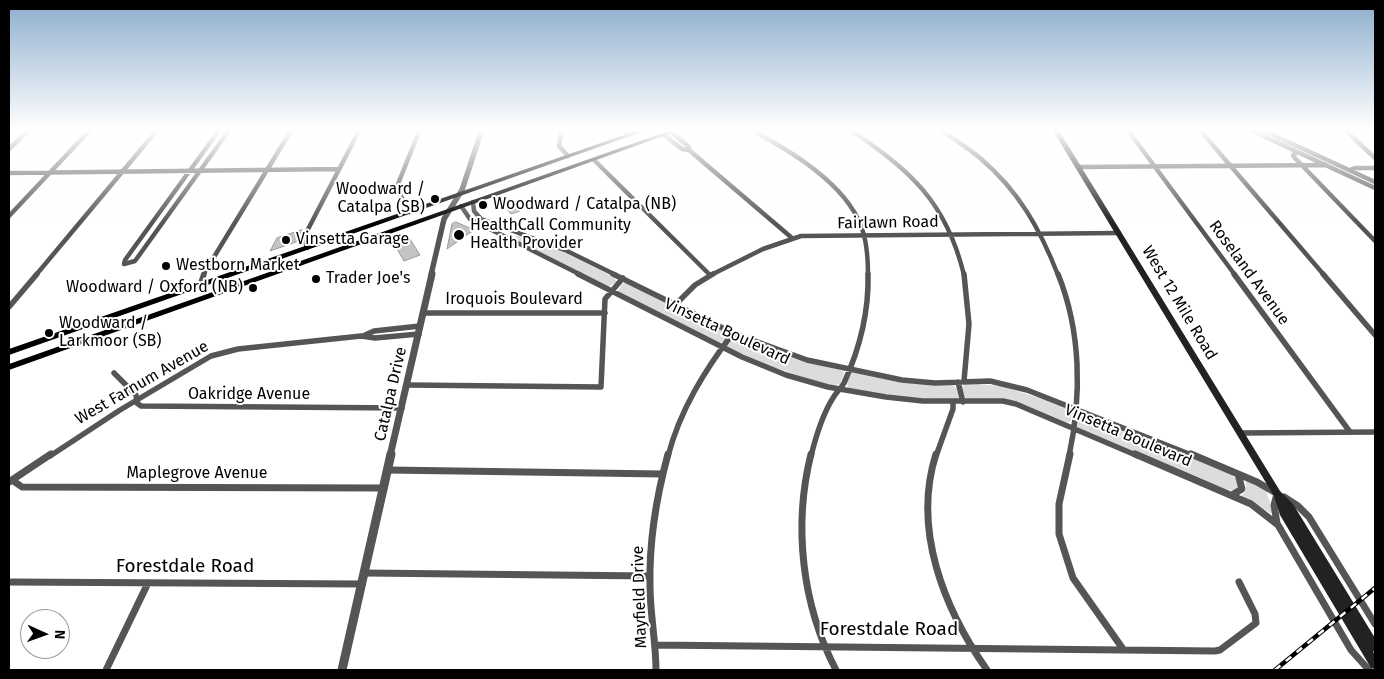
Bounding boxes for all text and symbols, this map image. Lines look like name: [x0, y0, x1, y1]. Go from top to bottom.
place label: Woodward / Catalpa (SB): [336, 180, 425, 218]
marker: Woodward / Catalpa (SB): [429, 193, 441, 205]
place label: Woodward / Catalpa (NB): [493, 195, 676, 215]
marker: Woodward / Catalpa (NB): [477, 199, 489, 211]
street label: Fairlawn Road: [837, 213, 939, 233]
place label: HealthCall Community Health Provider: [470, 216, 631, 254]
street label: Roseland Avenue: [1205, 217, 1293, 329]
marker: HealthCall Community Health Provider: [452, 228, 466, 242]
place label: Vinsetta Garage: [296, 230, 409, 250]
marker: Vinsetta Garage: [280, 234, 292, 246]
street label: West 12 Mile Road: [1137, 242, 1221, 364]
place label: Westborn Market: [176, 256, 300, 276]
marker: Westborn Market: [160, 260, 172, 272]
place label: Trader Joe's: [326, 269, 410, 289]
marker: Trader Joe's: [310, 273, 322, 285]
place label: Woodward / Oxford (NB): [66, 278, 243, 298]
marker: Woodward / Oxford (NB): [247, 282, 259, 294]
street label: Iroquois Boulevard: [445, 290, 583, 310]
street label: Vinsetta Boulevard: [661, 294, 793, 370]
place label: Woodward / Larkmoor (SB): [59, 314, 162, 352]
marker: Woodward / Larkmoor (SB): [43, 327, 55, 339]
street label: West Farnum Avenue: [72, 337, 212, 429]
street label: Catalpa Drive: [371, 345, 411, 443]
street label: Oakridge Avenue: [188, 385, 310, 405]
street label: Vinsetta Boulevard: [1061, 400, 1195, 472]
street label: Maplegrove Avenue: [126, 464, 268, 484]
street label: Mayfield Drive: [629, 545, 651, 649]
street label: Forestdale Road: [116, 556, 254, 578]
north arrow: [20, 609, 70, 659]
street label: Forestdale Road: [820, 619, 958, 641]
text: N: [51, 630, 68, 639]

